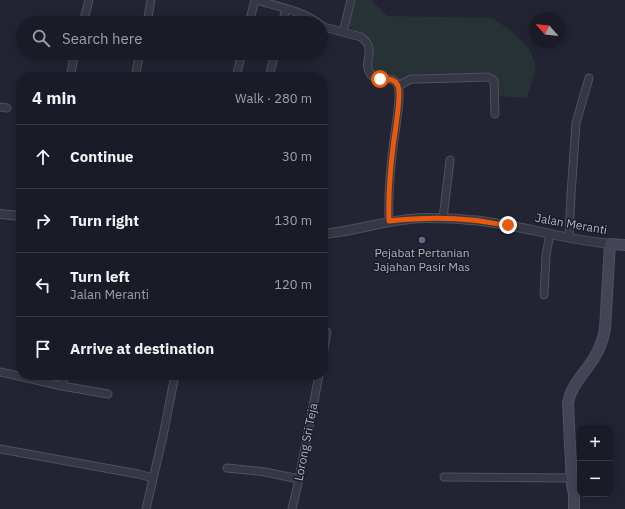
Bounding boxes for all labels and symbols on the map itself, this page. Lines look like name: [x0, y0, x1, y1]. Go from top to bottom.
north arrow: [529, 12, 565, 48]
route start: [371, 70, 389, 88]
street label: Jalan Meranti: [534, 210, 608, 237]
route end: [499, 216, 517, 234]
marker: Pejabat Pertanian Jajahan Pasir Mas: [417, 235, 427, 245]
place label: Pejabat Pertanian Jajahan Pasir Mas: [374, 245, 470, 274]
street label: Lorong Sri Teja: [291, 401, 321, 482]

